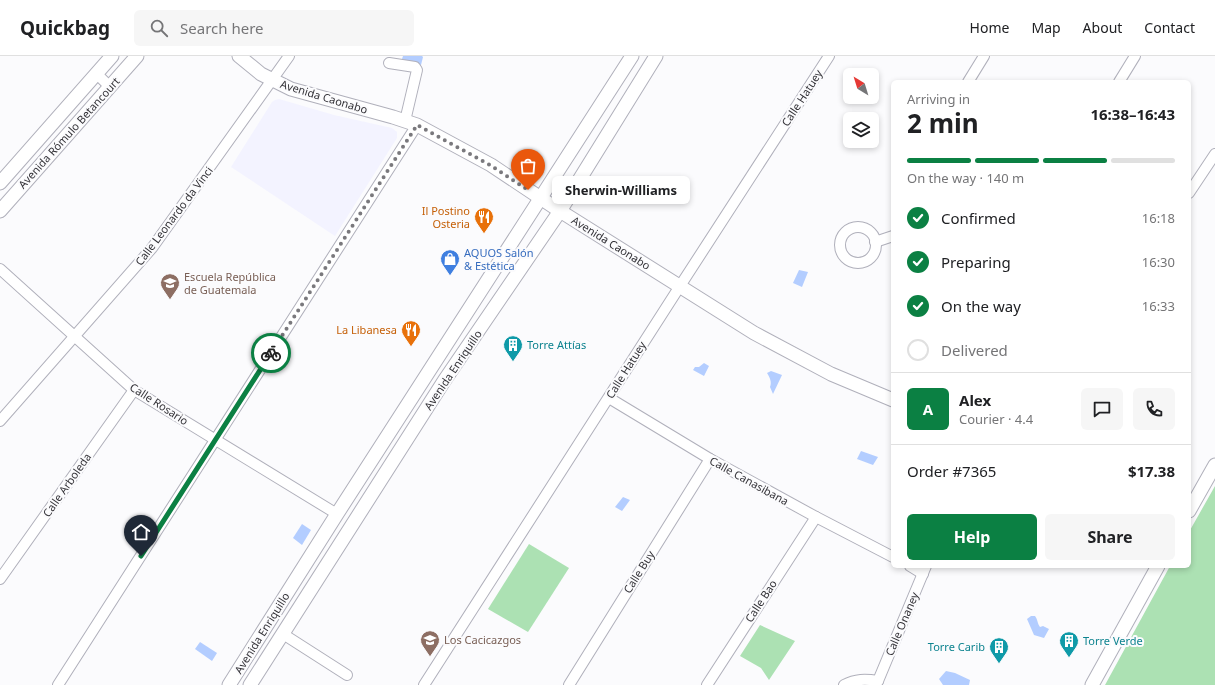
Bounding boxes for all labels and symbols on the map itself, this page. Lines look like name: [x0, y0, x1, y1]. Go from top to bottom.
street label: Calle Hatuey: [778, 66, 826, 129]
north arrow: [843, 68, 879, 104]
street label: Avenida Rómulo Betancourt: [15, 74, 123, 191]
street label: Avenida Caonabo: [279, 76, 370, 117]
pin: [511, 149, 545, 190]
street label: Calle Leonardo da Vinci: [131, 163, 216, 268]
callout: Sherwin-Williams: [552, 176, 690, 204]
place label: Il Postino Osteria: [422, 203, 470, 231]
restaurant icon: Il Postino Osteria: [473, 206, 495, 234]
street label: Avenida Caonabo: [569, 212, 654, 273]
place label: AQUOS Salón & Estética: [464, 245, 533, 273]
shop icon: AQUOS Salón & Estética: [439, 248, 461, 276]
place label: Escuela República de Guatemala: [184, 269, 276, 297]
school or university icon: Escuela República de Guatemala: [159, 272, 181, 300]
restaurant icon: La Libanesa: [400, 319, 422, 347]
place label: La Libanesa: [336, 322, 397, 337]
street label: Avenida Enriquillo: [420, 327, 485, 413]
courier: [251, 333, 291, 373]
building icon: Torre Attías: [502, 334, 524, 362]
place label: Torre Attías: [527, 337, 586, 352]
street label: Calle Hatuey: [602, 338, 649, 401]
street label: Calle Rosario: [127, 379, 192, 428]
street label: Calle Arboleda: [39, 450, 94, 520]
street label: Calle Canasibana: [707, 453, 791, 508]
pin: [124, 515, 158, 556]
street label: Calle Buy: [620, 547, 658, 596]
street label: Calle Bao: [741, 576, 780, 625]
street label: Avenida Enriquillo: [230, 589, 293, 676]
street label: Calle Onaney: [881, 589, 922, 658]
school or university icon: Los Cacicazgos: [419, 629, 441, 657]
building icon: Torre Verde: [1058, 630, 1080, 658]
place label: Los Cacicazgos: [444, 632, 521, 647]
place label: Torre Verde: [1083, 633, 1143, 648]
building icon: Torre Carib: [988, 636, 1010, 664]
place label: Torre Carib: [928, 639, 985, 654]

